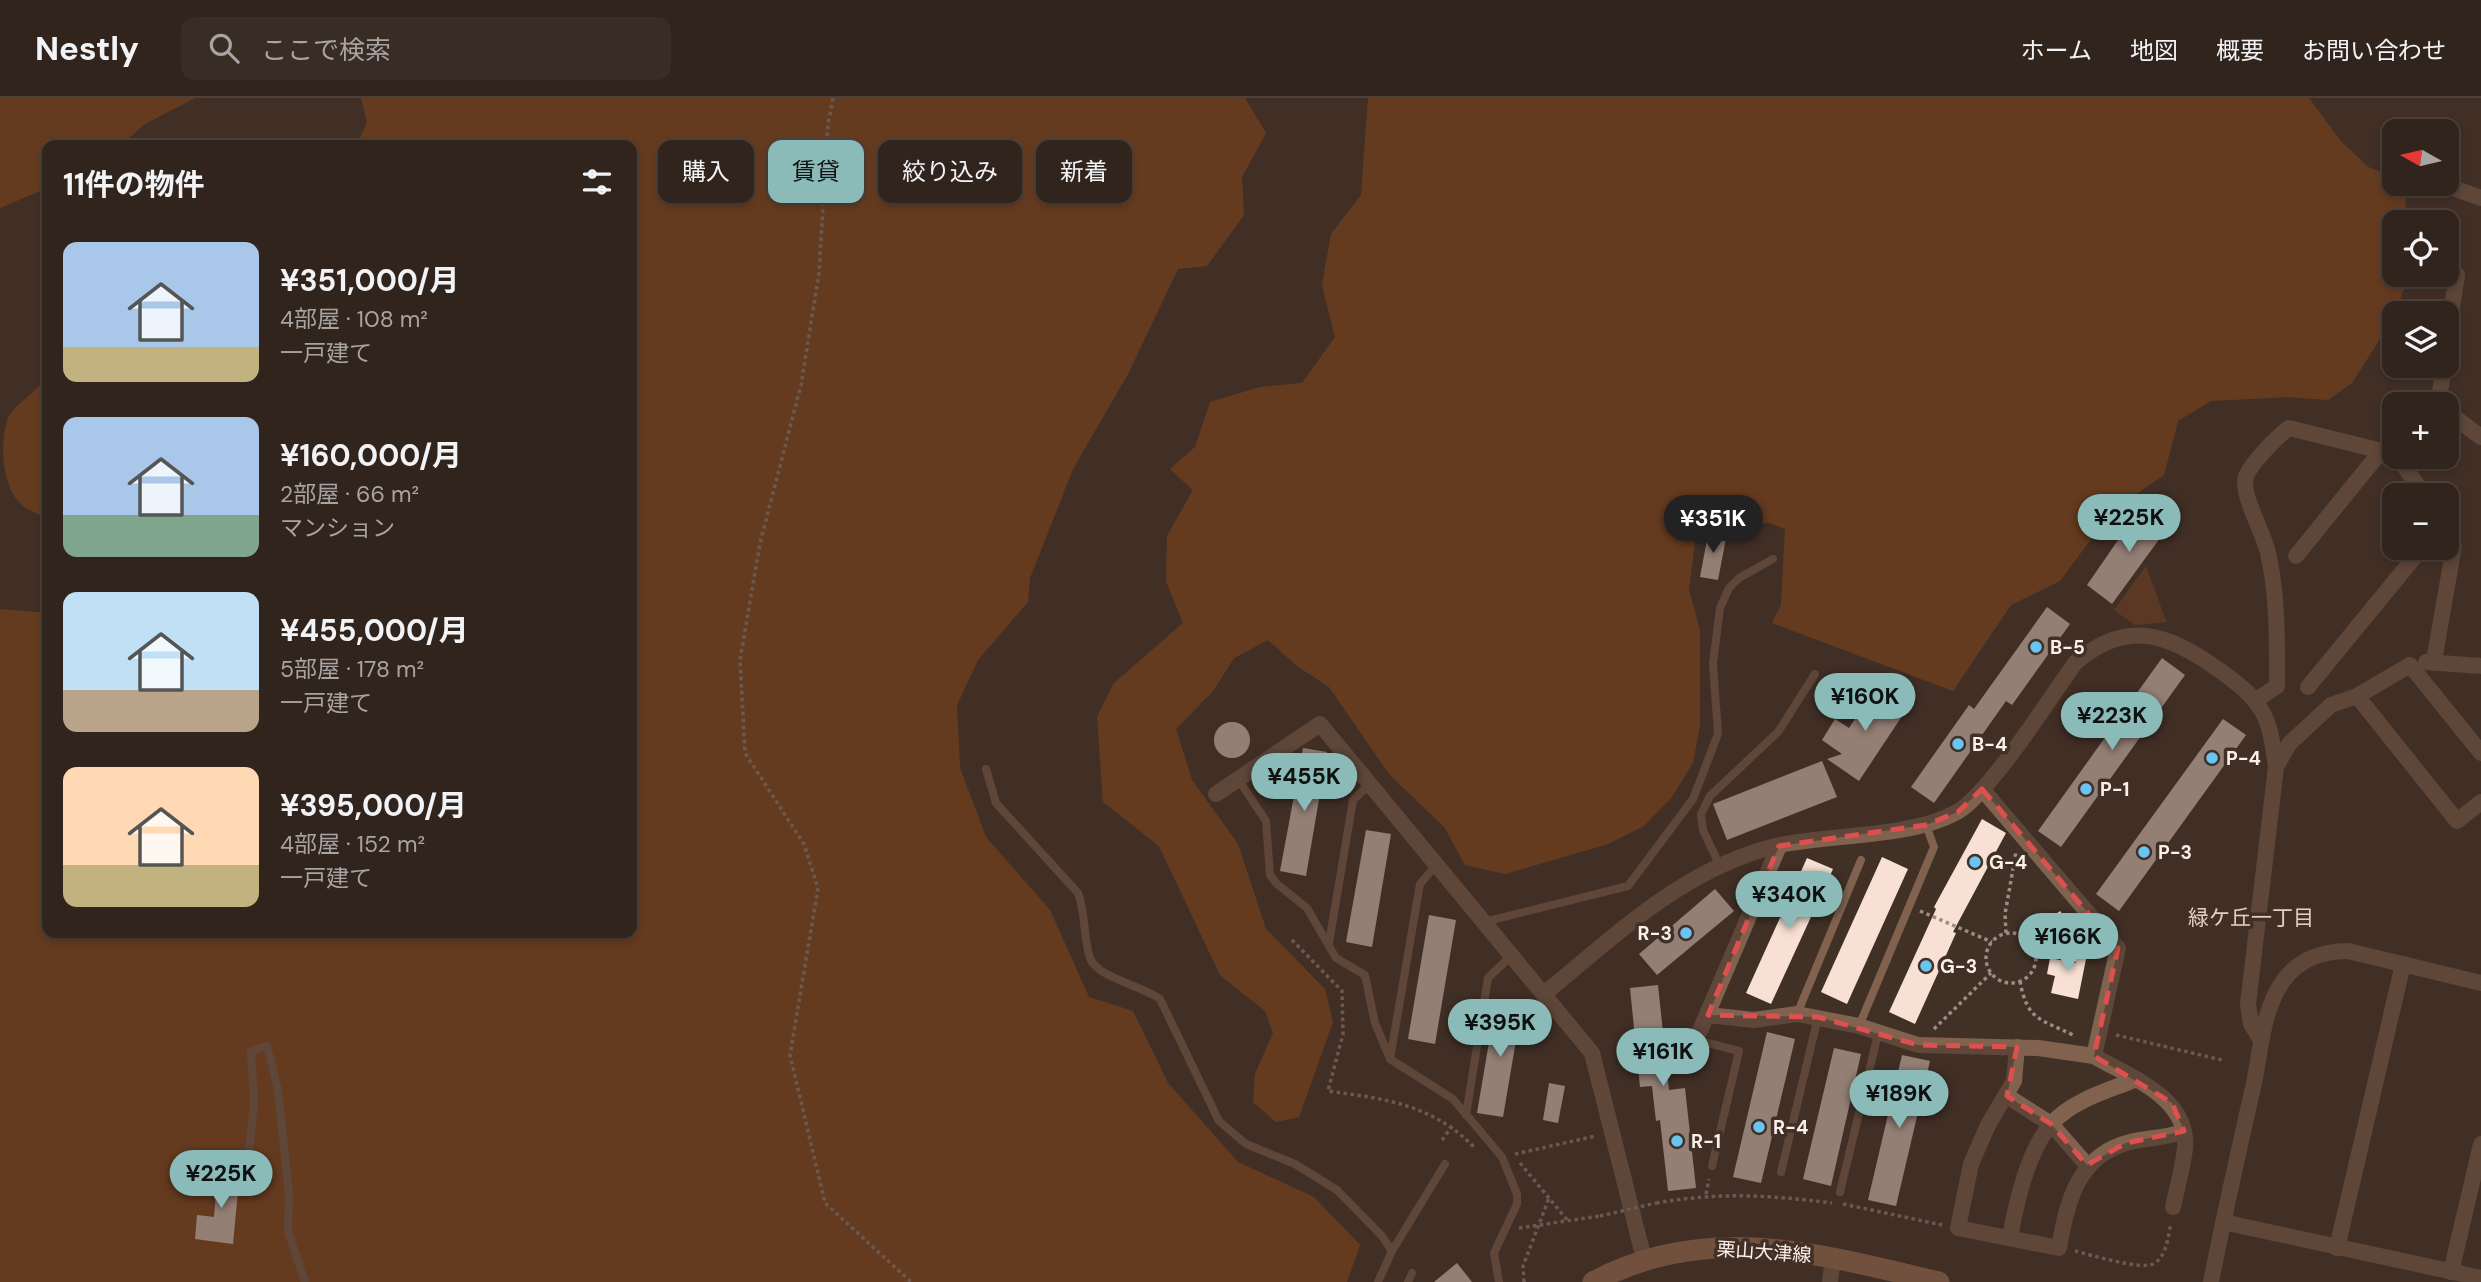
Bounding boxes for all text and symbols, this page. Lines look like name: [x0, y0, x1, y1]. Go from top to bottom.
search box: [181, 17, 671, 80]
text: Nestly: [35, 27, 139, 70]
icon: search: [205, 29, 243, 67]
text: ここで検索: [261, 33, 391, 67]
text: ホーム: [2021, 35, 2092, 66]
text: 地図: [2130, 35, 2178, 66]
text: 概要: [2216, 35, 2264, 66]
text: お問い合わせ: [2302, 35, 2446, 66]
north arrow: [2382, 119, 2459, 196]
map controls: [2382, 119, 2459, 560]
chip: 購入: [658, 140, 754, 203]
chip: 賃貸: [768, 140, 864, 203]
chip: 絞り込み: [878, 140, 1022, 203]
chip: 新着: [1036, 140, 1132, 203]
icon: filters: [578, 163, 616, 201]
text: 11件の物件: [63, 165, 205, 204]
button: locate: [2382, 210, 2459, 287]
text: ¥351,000/月: [280, 261, 460, 300]
icon: home: [119, 270, 203, 354]
button: layers: [2382, 301, 2459, 378]
text: 4部屋 · 108 m²: [280, 304, 428, 334]
text: 一戸建て: [280, 338, 372, 368]
button: +: [2382, 392, 2459, 469]
text: ¥160,000/月: [280, 436, 462, 475]
icon: home: [119, 445, 203, 529]
text: 2部屋 · 66 m²: [280, 479, 419, 509]
button: −: [2382, 483, 2459, 560]
pin: ¥225K: [2080, 494, 2178, 554]
pin: ¥351K: [1664, 496, 1762, 555]
text: ¥225K: [2094, 502, 2164, 532]
text: ¥351K: [1680, 503, 1746, 533]
text: マンション: [280, 513, 395, 543]
text: ¥455,000/月: [280, 611, 469, 650]
icon: home: [119, 620, 203, 704]
place label: B-5: [2050, 635, 2085, 660]
marker: B-5: [2028, 639, 2044, 655]
text: 5部屋 · 178 m²: [280, 654, 424, 684]
pin: ¥160K: [1816, 674, 1914, 733]
text: ¥160K: [1830, 681, 1900, 711]
text: 一戸建て: [280, 688, 372, 718]
pin: ¥223K: [2063, 692, 2161, 752]
text: ¥223K: [2077, 700, 2147, 730]
place label: B-4: [1972, 732, 2007, 757]
marker: B-4: [1950, 736, 1966, 752]
place label: P-4: [2226, 746, 2261, 771]
marker: P-4: [2204, 750, 2220, 766]
pin: ¥455K: [1255, 754, 1353, 813]
text: ¥455K: [1267, 761, 1341, 791]
place label: P-1: [2100, 777, 2130, 802]
marker: P-1: [2078, 781, 2094, 797]
text: ¥395,000/月: [280, 786, 467, 825]
icon: home: [119, 795, 203, 879]
text: 4部屋 · 152 m²: [280, 829, 425, 859]
place label: P-3: [2158, 840, 2192, 865]
marker: P-3: [2136, 844, 2152, 860]
place label: G-4: [1989, 850, 2027, 875]
marker: G-4: [1967, 854, 1983, 870]
text: 一戸建て: [280, 863, 372, 893]
pin: ¥340K: [1740, 872, 1838, 931]
text: ¥340K: [1752, 879, 1826, 909]
district label: 緑ケ丘一丁目: [2188, 904, 2314, 932]
pin: ¥166K: [2019, 914, 2117, 973]
place label: R-3: [1638, 921, 1672, 946]
text: ¥166K: [2034, 921, 2102, 951]
marker: R-3: [1678, 925, 1694, 941]
place label: G-3: [1940, 954, 1977, 979]
marker: G-3: [1918, 958, 1934, 974]
pin: ¥395K: [1451, 1000, 1549, 1059]
text: ¥395K: [1464, 1007, 1536, 1037]
pin: ¥161K: [1614, 1028, 1712, 1088]
text: ¥161K: [1632, 1036, 1694, 1066]
pin: ¥189K: [1850, 1070, 1948, 1130]
text: ¥189K: [1866, 1078, 1932, 1108]
place label: R-4: [1773, 1115, 1808, 1140]
marker: R-4: [1751, 1119, 1767, 1135]
place label: R-1: [1691, 1129, 1721, 1154]
marker: R-1: [1669, 1133, 1685, 1149]
pin: ¥225K: [172, 1150, 270, 1210]
text: ¥225K: [186, 1158, 256, 1188]
street label: 栗山大津線: [1716, 1236, 1812, 1268]

